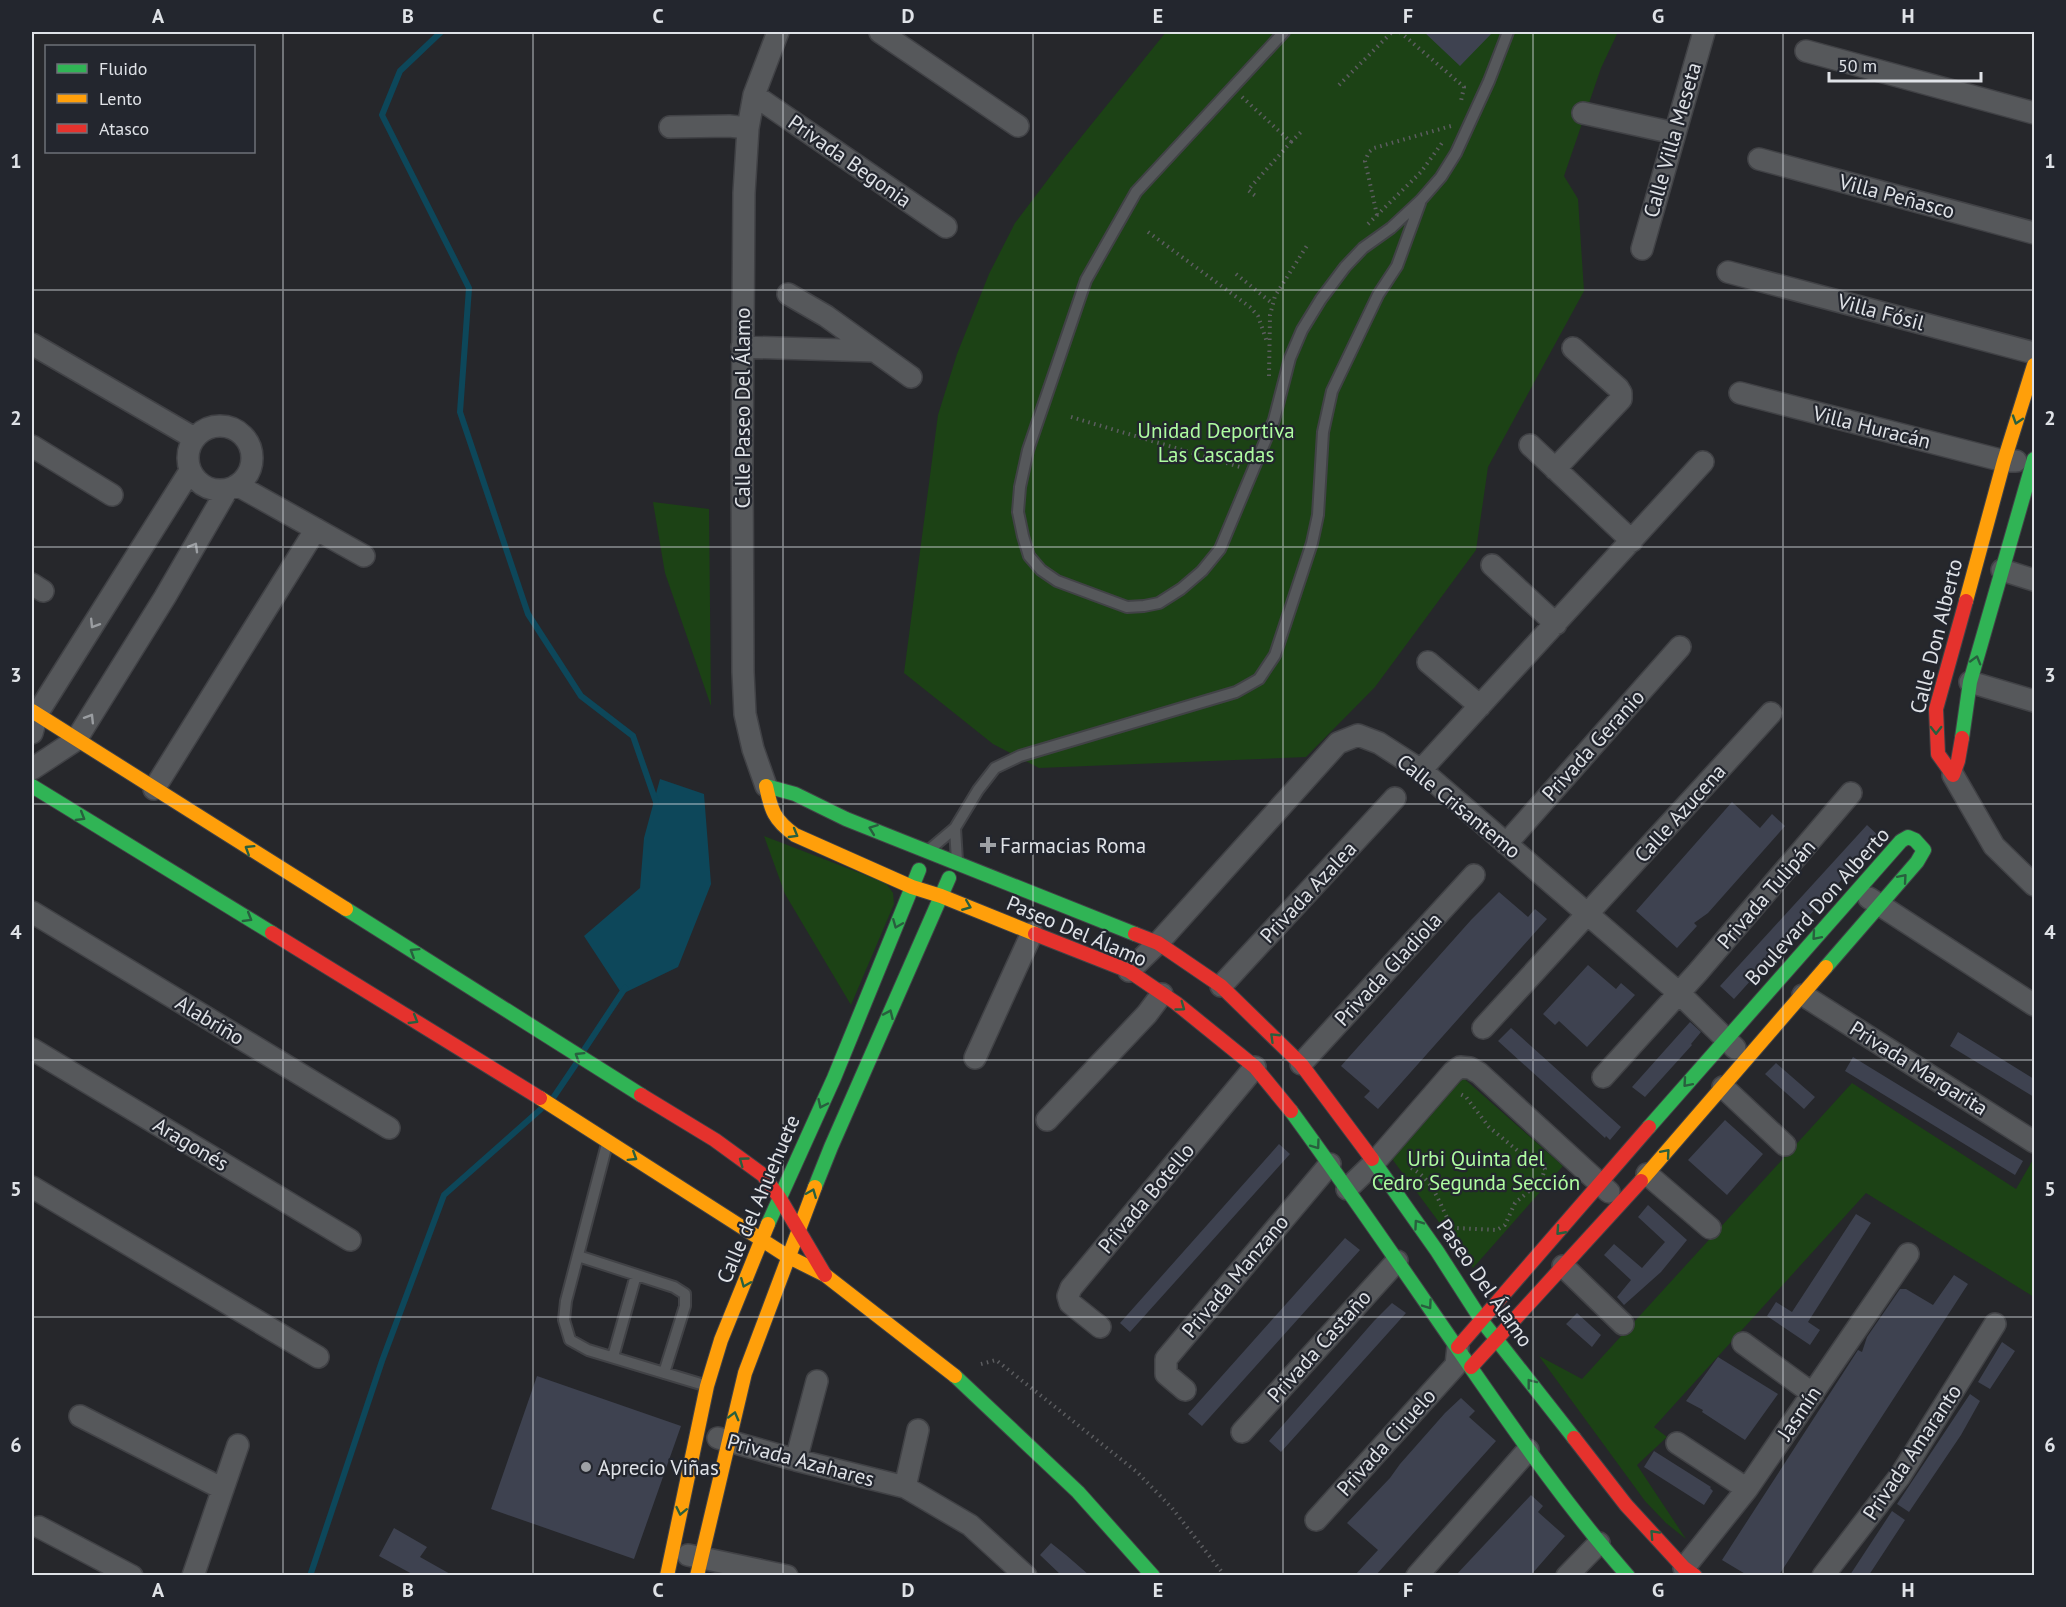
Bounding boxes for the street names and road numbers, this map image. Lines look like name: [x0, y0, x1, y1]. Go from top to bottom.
street label: Calle Villa Meseta: [1637, 59, 1707, 221]
street label: Privada Begonia: [783, 109, 917, 213]
street label: Villa Peñasco: [1835, 167, 1958, 224]
street label: Villa Fósil: [1834, 287, 1927, 337]
street label: Calle Paseo Del Álamo: [729, 308, 756, 508]
street label: Villa Huracán: [1809, 399, 1934, 455]
street label: Calle Don Alberto: [1904, 556, 1968, 716]
street label: Privada Geranio: [1536, 684, 1650, 806]
street label: Calle Crisantemo: [1392, 748, 1526, 864]
street label: Calle Azucena: [1628, 758, 1732, 868]
street label: Boulevard Don Alberto: [1739, 821, 1895, 991]
street label: Privada Tulipán: [1711, 834, 1821, 954]
street label: Privada Azalea: [1254, 835, 1362, 949]
street label: Paseo Del Álamo: [1003, 889, 1151, 973]
street label: Privada Gladiola: [1328, 906, 1448, 1032]
street label: Alabriño: [171, 989, 249, 1051]
street label: Privada Margarita: [1845, 1015, 1993, 1121]
street label: Aragonés: [148, 1111, 234, 1177]
street label: Calle del Ahuehuete: [710, 1111, 806, 1287]
street label: Privada Botello: [1092, 1137, 1200, 1259]
street label: Privada Manzano: [1176, 1209, 1294, 1343]
street label: Paseo Del Álamo: [1431, 1214, 1539, 1352]
street label: Privada Castaño: [1261, 1284, 1377, 1408]
street label: Privada Amaranto: [1857, 1379, 1967, 1525]
street label: Jasmín: [1771, 1381, 1827, 1446]
street label: Privada Ciruelo: [1331, 1383, 1441, 1501]
street label: Privada Azahares: [725, 1427, 877, 1493]

